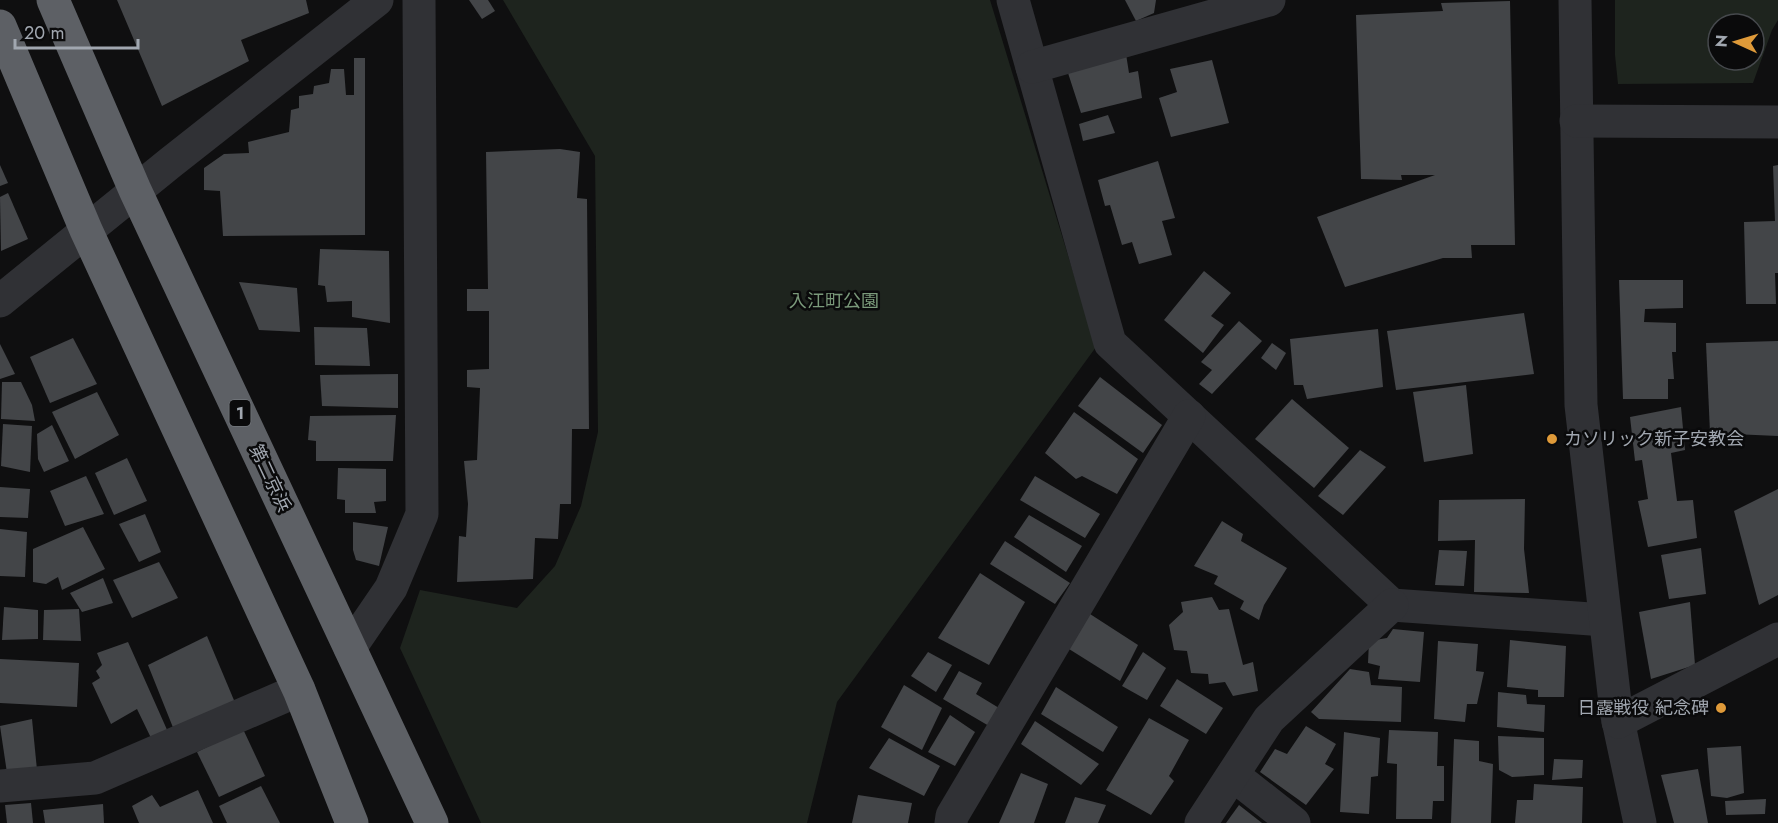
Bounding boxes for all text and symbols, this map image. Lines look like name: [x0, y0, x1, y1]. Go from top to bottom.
scale bar: [15, 12, 138, 50]
north arrow: [1706, 12, 1766, 72]
text: 20 m: [24, 20, 64, 46]
text: N: [1710, 34, 1733, 48]
park label: 入江町公園: [789, 288, 879, 314]
road number: 1: [230, 400, 250, 426]
place label: カソリック新子安教会: [1564, 426, 1744, 452]
marker: カソリック新子安教会: [1545, 432, 1559, 446]
street label: 第二京浜: [243, 440, 297, 516]
place label: 日露戦役 紀念碑: [1578, 695, 1709, 721]
marker: 日露戦役 紀念碑: [1714, 701, 1728, 715]

